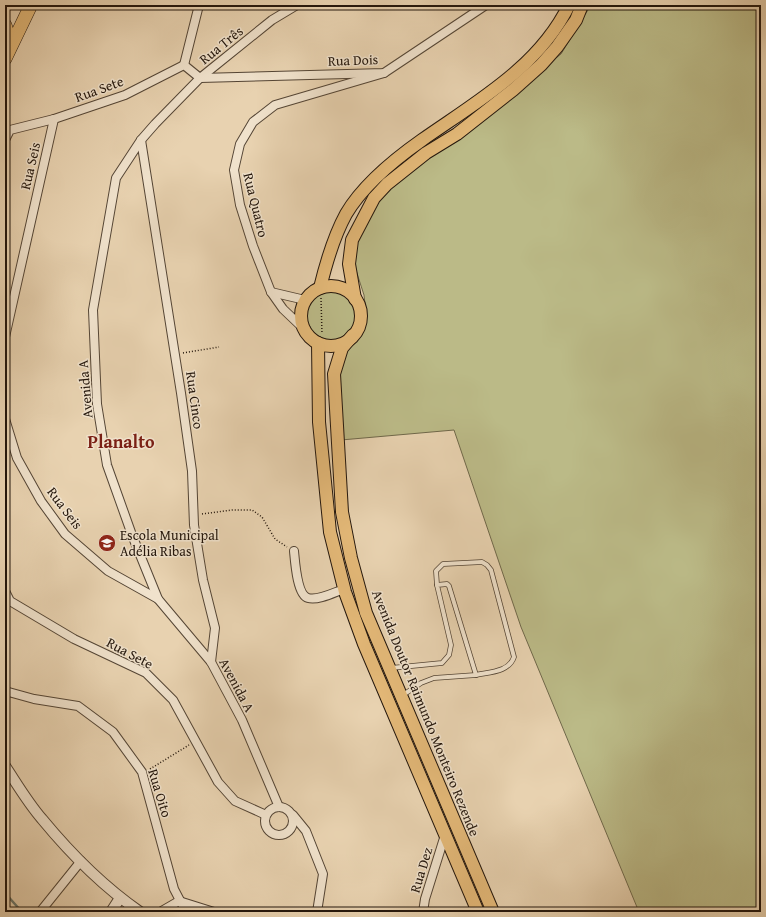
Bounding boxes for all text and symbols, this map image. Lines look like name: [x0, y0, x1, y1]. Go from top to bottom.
street label: Rua Três: [195, 21, 247, 69]
street label: Rua Dois: [327, 49, 379, 71]
street label: Rua Sete: [72, 71, 126, 107]
street label: Rua Seis: [15, 140, 45, 192]
street label: Rua Quatro: [238, 171, 274, 239]
street label: Avenida A: [72, 358, 98, 419]
street label: Rua Cinco: [181, 370, 209, 430]
district label: Planalto: [87, 428, 155, 455]
street label: Rua Seis: [42, 483, 88, 533]
place label: Escola Municipal Adélia Ribas: [120, 525, 219, 561]
school or university icon: Escola Municipal Adélia Ribas: [97, 533, 117, 553]
street label: Avenida Doutor Raimundo Monteiro Rezende: [367, 587, 485, 840]
street label: Rua Sete: [103, 632, 157, 674]
street label: Avenida A: [214, 654, 260, 716]
street label: Rua Oito: [143, 766, 177, 820]
street label: Rua Dez: [405, 845, 437, 895]

